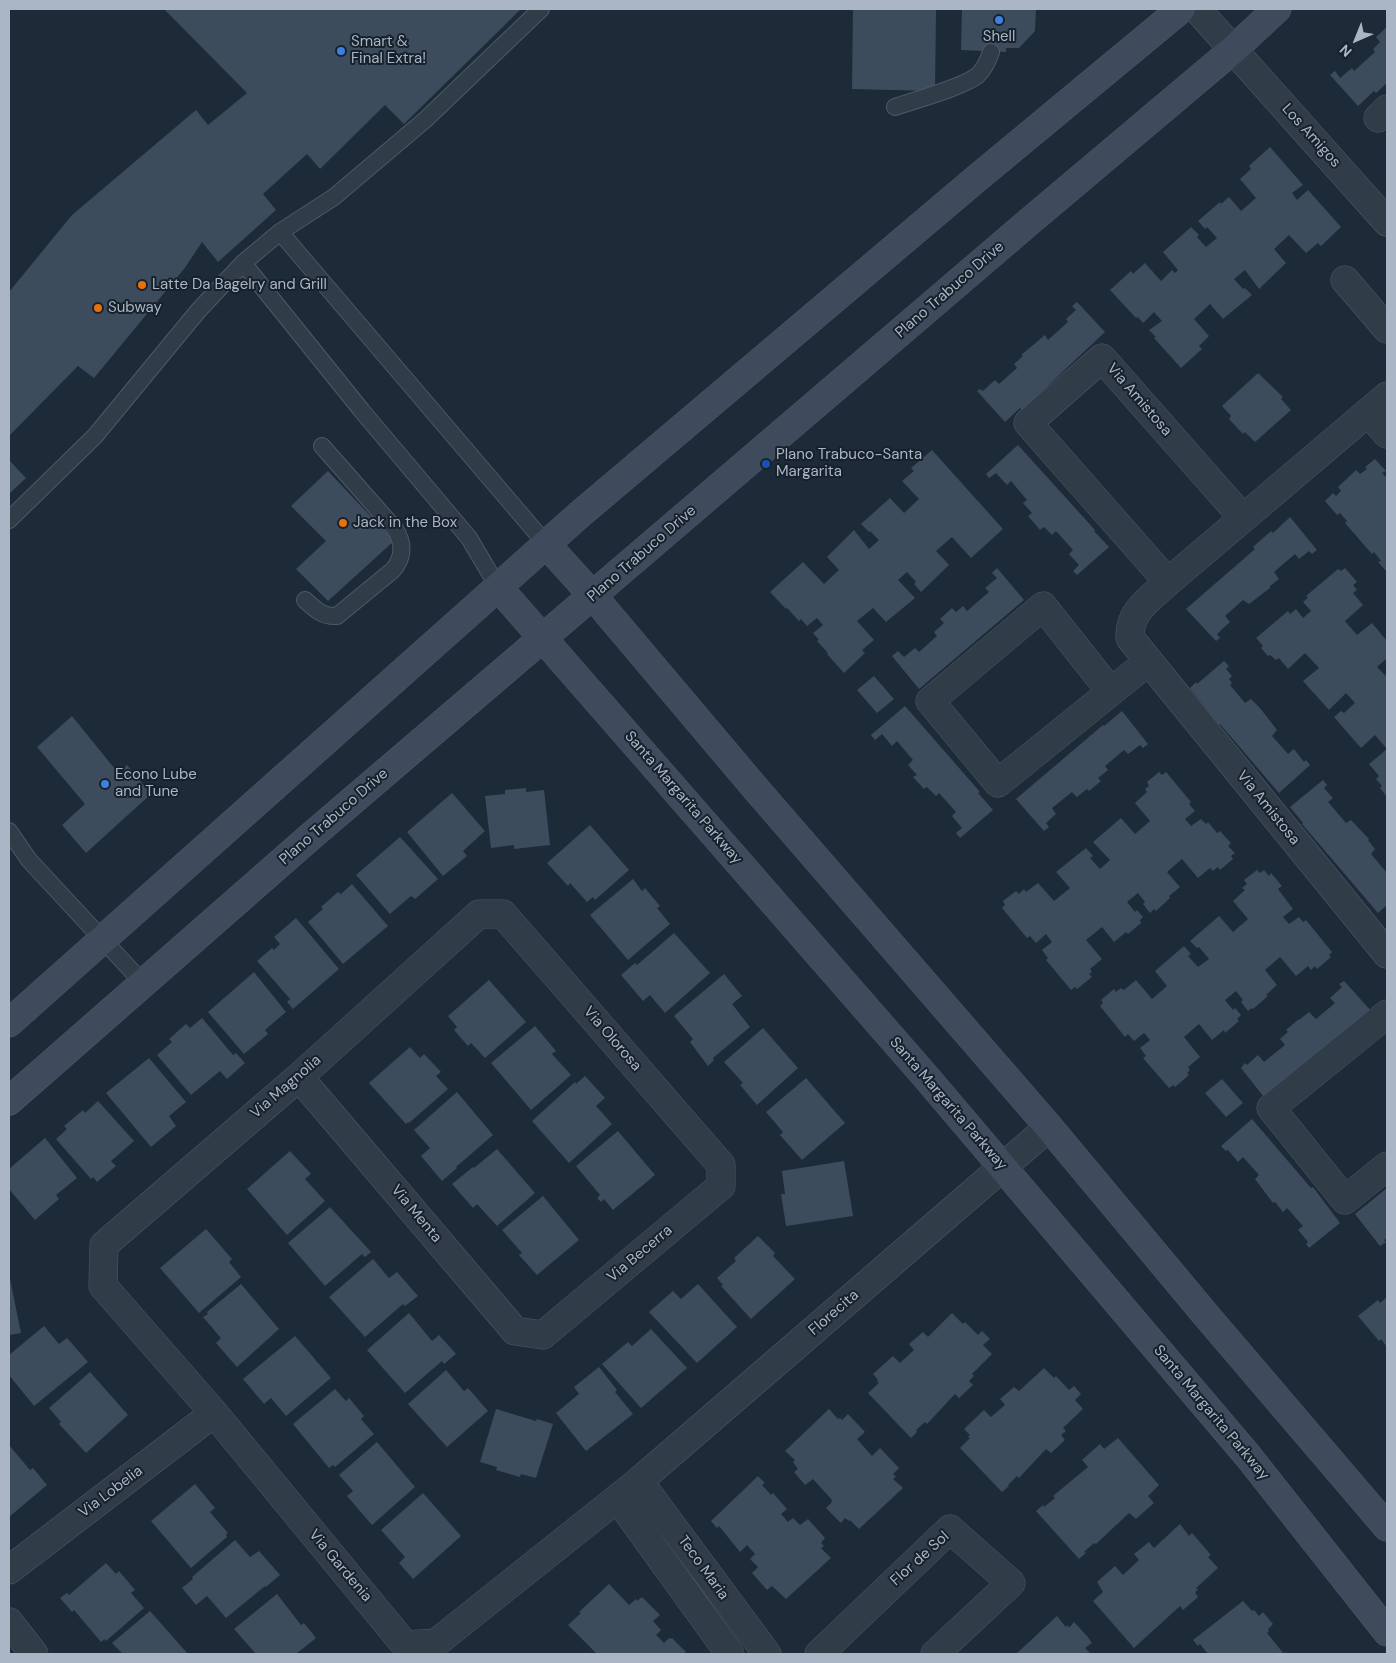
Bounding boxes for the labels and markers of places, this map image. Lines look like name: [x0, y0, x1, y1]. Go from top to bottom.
marker: Shell: [993, 14, 1005, 26]
place label: Shell: [983, 28, 1015, 46]
place label: Smart & Final Extra!: [351, 33, 426, 68]
marker: Smart & Final Extra!: [335, 45, 347, 57]
place label: Latte Da Bagelry and Grill: [152, 276, 327, 294]
marker: Latte Da Bagelry and Grill: [136, 279, 148, 291]
place label: Subway: [108, 299, 162, 317]
marker: Subway: [92, 302, 104, 314]
place label: Plano Trabuco-Santa Margarita: [776, 446, 922, 481]
marker: Plano Trabuco-Santa Margarita: [760, 458, 772, 470]
place label: Jack in the Box: [353, 514, 457, 532]
marker: Jack in the Box: [337, 517, 349, 529]
place label: Econo Lube and Tune: [115, 766, 197, 801]
marker: Econo Lube and Tune: [99, 778, 111, 790]

